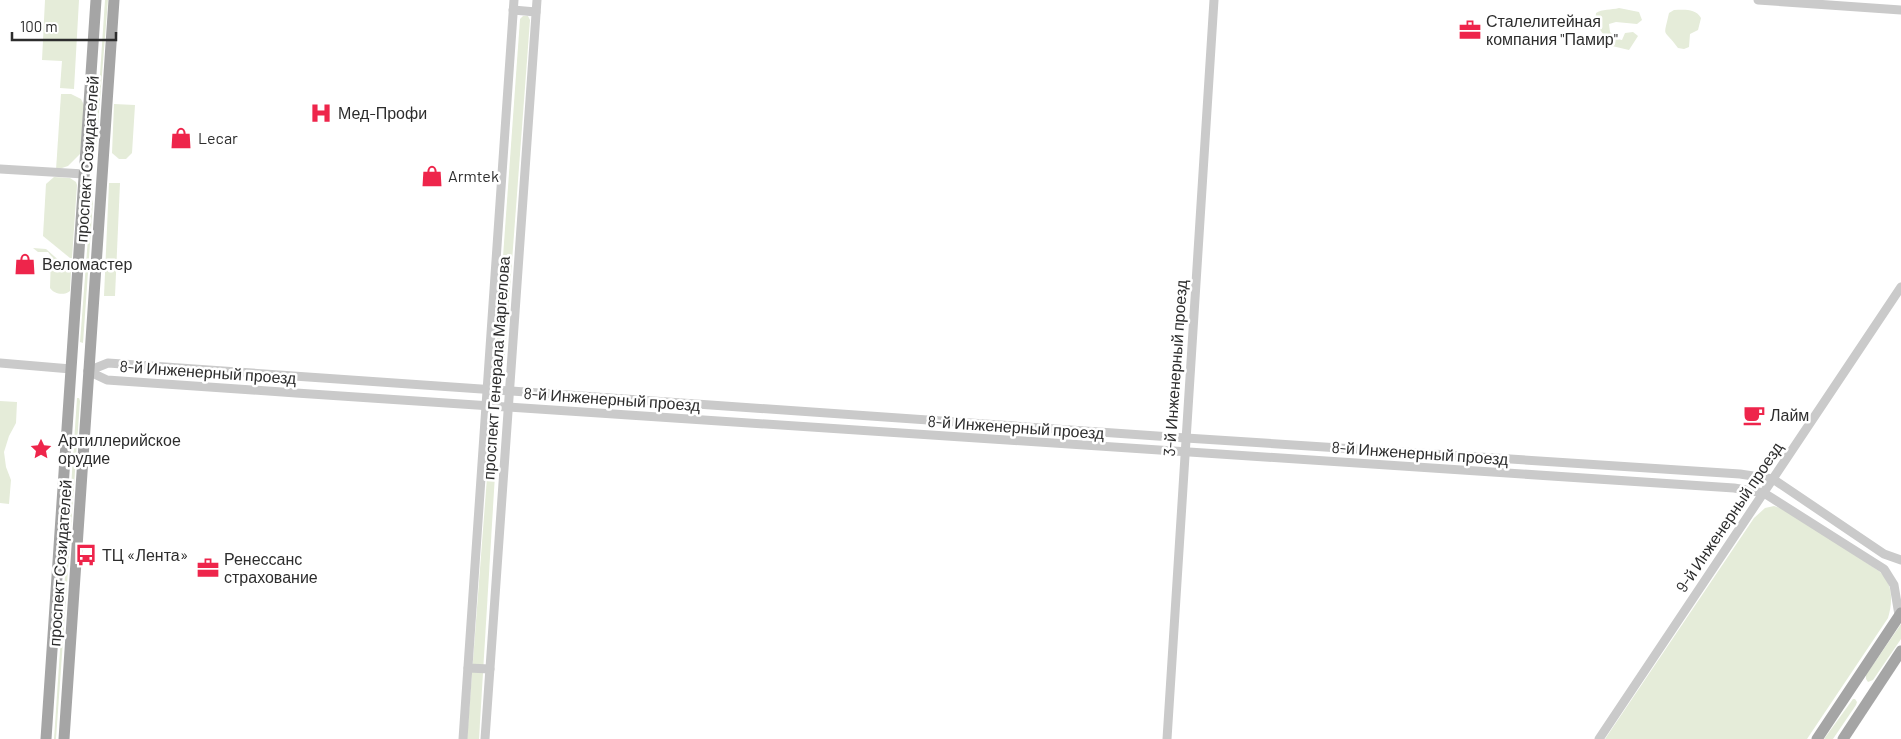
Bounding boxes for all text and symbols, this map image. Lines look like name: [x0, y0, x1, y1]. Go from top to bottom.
scale bar: [12, 10, 116, 42]
place label: Сталелитейная компания "Памир": [1486, 11, 1618, 48]
text: 100 m: [20, 17, 58, 35]
office icon: Сталелитейная компания "Памир": [1457, 17, 1483, 43]
street label: проспект Созидателей: [71, 75, 102, 243]
hospital icon: Мед-Профи: [308, 100, 334, 126]
place label: Мед-Профи: [338, 103, 427, 122]
shop icon: Lecar: [168, 125, 194, 151]
place label: Lecar: [198, 128, 238, 147]
shop icon: Armtek: [419, 163, 445, 189]
place label: Armtek: [448, 166, 499, 185]
shop icon: Веломастер: [12, 251, 38, 277]
place label: Веломастер: [42, 254, 132, 273]
street label: проспект Генерала Маргелова: [478, 255, 513, 480]
street label: 3-й Инженерный проезд: [1159, 278, 1190, 457]
street label: 8-й Инженерный проезд: [119, 356, 298, 387]
street label: 8-й Инженерный проезд: [523, 383, 702, 414]
cafe icon: Лайм: [1741, 402, 1767, 428]
place label: Лайм: [1770, 405, 1809, 424]
street label: 8-й Инженерный проезд: [927, 411, 1106, 442]
place label: Артиллерийское орудие: [58, 430, 181, 467]
place icon: Артиллерийское орудие: [28, 436, 54, 462]
street label: 8-й Инженерный проезд: [1331, 437, 1510, 468]
street label: 9-й Инженерный проезд: [1671, 437, 1786, 595]
street label: проспект Созидателей: [44, 479, 75, 647]
bus stop icon: ТЦ «Лента»: [73, 542, 99, 568]
place label: ТЦ «Лента»: [102, 545, 188, 564]
place label: Ренессанс страхование: [224, 549, 318, 586]
office icon: Ренессанс страхование: [195, 555, 221, 581]

